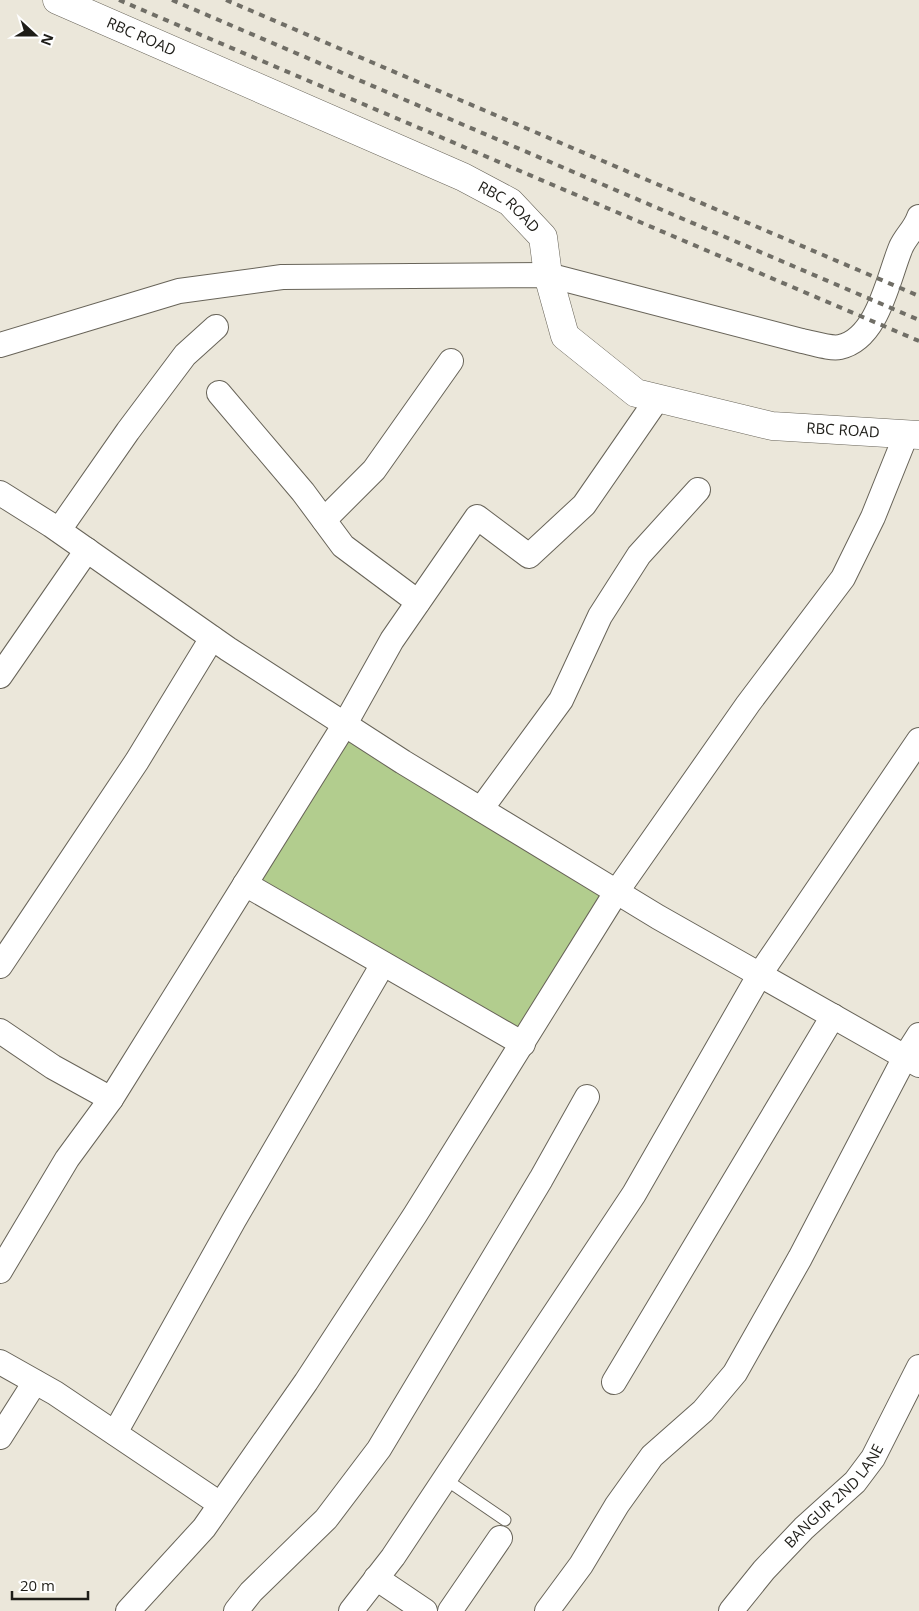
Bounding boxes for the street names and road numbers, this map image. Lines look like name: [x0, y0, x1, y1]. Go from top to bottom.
street label: RBC ROAD: [104, 12, 179, 60]
street label: RBC ROAD: [475, 176, 545, 236]
street label: RBC ROAD: [806, 417, 880, 442]
street label: BANGUR 2ND LANE: [779, 1440, 887, 1552]

